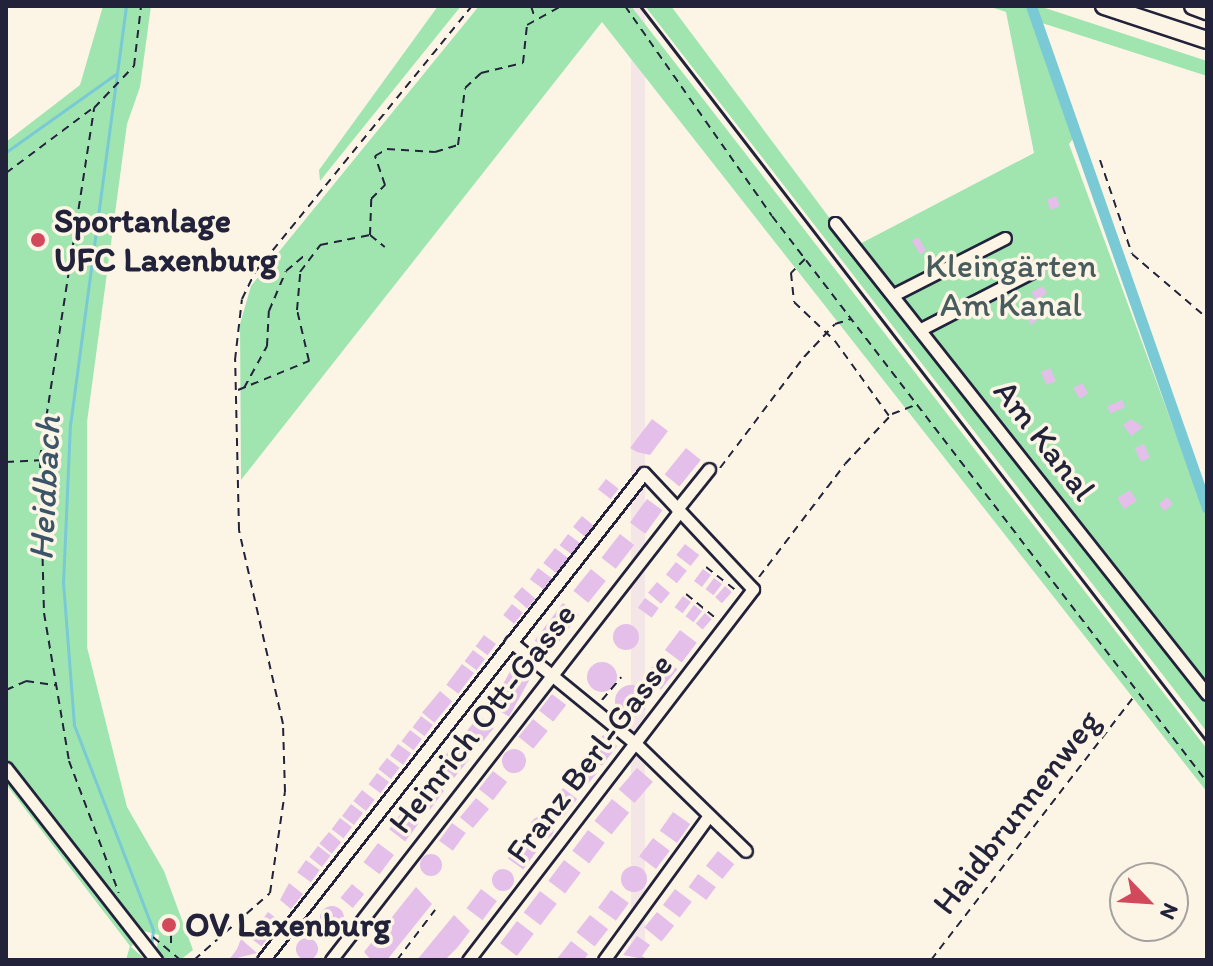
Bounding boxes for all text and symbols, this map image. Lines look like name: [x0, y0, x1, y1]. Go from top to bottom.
place label: Sportanlage UFC Laxenburg: [54, 200, 277, 280]
marker: Sportanlage UFC Laxenburg: [29, 231, 47, 249]
park label: Kleingärten Am Kanal: [925, 245, 1097, 324]
street label: Am Kanal: [985, 371, 1105, 509]
water label: Heidbach: [19, 415, 69, 561]
street label: Heinrich Ott-Gasse: [379, 595, 585, 841]
street label: Franz Berl-Gasse: [497, 645, 681, 871]
street label: Haidbrunnenweg: [924, 702, 1108, 922]
north arrow: [1109, 862, 1189, 942]
text: N: [1154, 899, 1185, 924]
place label: OV Laxenburg: [185, 905, 390, 945]
marker: OV Laxenburg: [160, 916, 178, 934]

